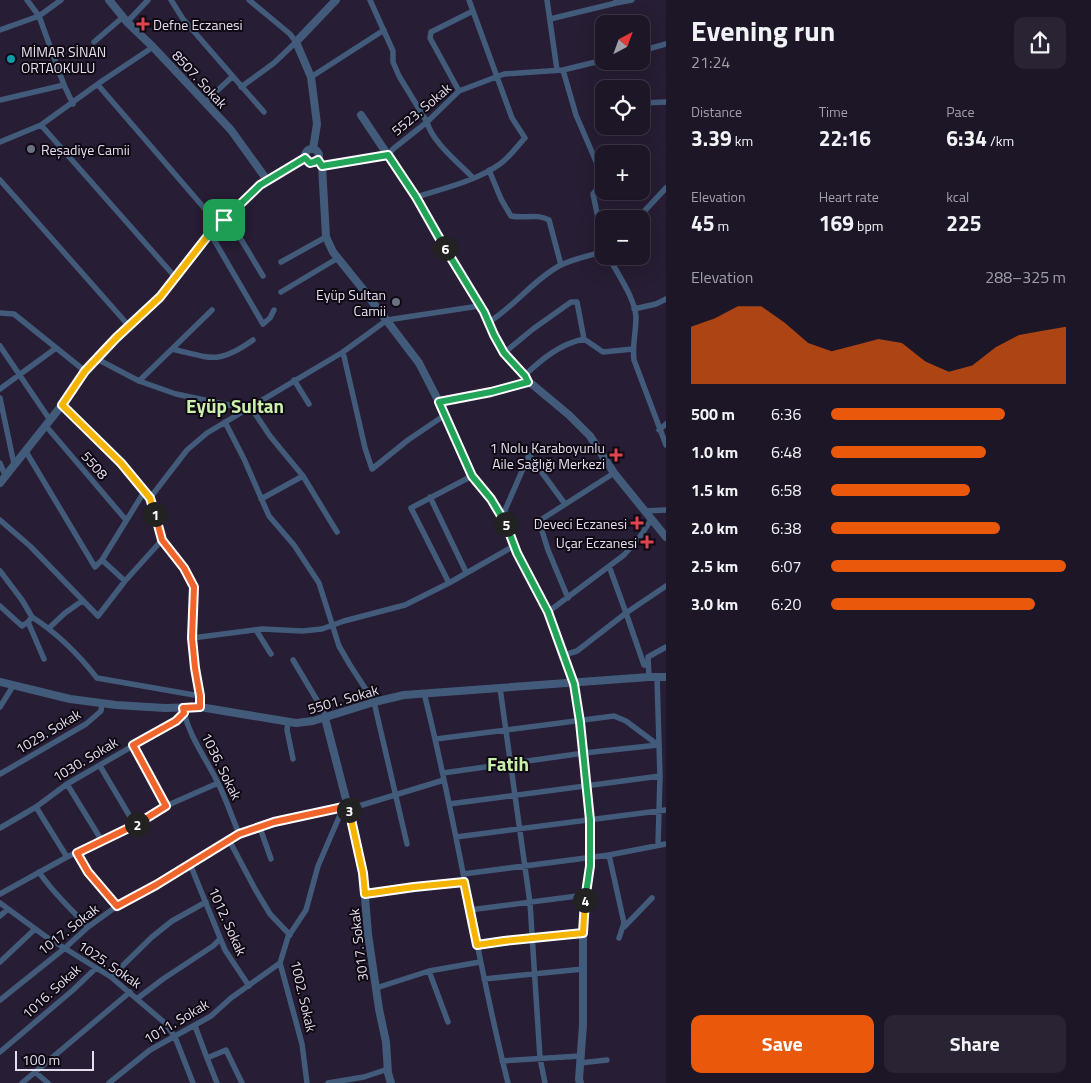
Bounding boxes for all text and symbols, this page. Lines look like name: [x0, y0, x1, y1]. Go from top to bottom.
text: Evening run: [691, 9, 835, 52]
place label: Defne Eczanesi: [153, 14, 243, 35]
north arrow: [595, 15, 650, 70]
map controls: [595, 15, 650, 265]
button: share: [1014, 17, 1066, 69]
marker: Defne Eczanesi: [137, 18, 149, 30]
place label: MİMAR SİNAN ORTAOKULU: [21, 41, 106, 78]
street label: 8507. Sokak: [167, 45, 233, 113]
text: 21:24: [691, 50, 730, 74]
marker: MİMAR SİNAN ORTAOKULU: [5, 53, 17, 65]
street label: 5523. Sokak: [386, 77, 456, 140]
button: locate: [595, 80, 650, 135]
text: Distance: [691, 101, 742, 122]
text: Time: [819, 101, 848, 122]
text: Pace: [946, 101, 975, 122]
text: 3.39: [691, 122, 732, 154]
text: 22:16: [819, 122, 871, 154]
text: 6:34: [946, 122, 987, 154]
text: km: [732, 130, 753, 151]
text: /km: [987, 130, 1014, 151]
place label: Reşadiye Camii: [41, 139, 130, 160]
marker: Reşadiye Camii: [25, 143, 37, 155]
button: +: [595, 145, 650, 200]
text: Elevation: [691, 186, 745, 207]
text: Heart rate: [819, 186, 879, 207]
text: kcal: [946, 186, 969, 207]
pin: [203, 199, 245, 241]
icon: arrive: [210, 206, 238, 234]
text: 45: [691, 207, 715, 239]
text: 169: [819, 207, 854, 239]
text: 225: [946, 207, 982, 239]
button: −: [595, 210, 650, 265]
text: m: [715, 215, 729, 236]
text: bpm: [854, 215, 883, 236]
pin: 6: [432, 236, 458, 260]
text: 6: [442, 238, 449, 259]
text: Elevation: [691, 265, 753, 289]
text: 288–325 m: [985, 265, 1066, 289]
place label: Eyüp Sultan Camii: [316, 284, 386, 321]
marker: Eyüp Sultan Camii: [390, 296, 402, 308]
district label: Eyüp Sultan: [186, 391, 284, 420]
text: 500 m: [691, 402, 735, 426]
text: 6:36: [771, 402, 801, 426]
place label: 1 Nolu Karaboyunlu Aile Sağlığı Merkezi: [490, 437, 605, 474]
text: 1.0 km: [691, 440, 738, 464]
text: 6:48: [771, 440, 801, 464]
street label: 5508: [77, 446, 113, 484]
marker: 1 Nolu Karaboyunlu Aile Sağlığı Merkezi: [609, 448, 623, 462]
text: 1.5 km: [691, 478, 738, 502]
text: 6:58: [771, 478, 801, 502]
pin: 1: [142, 502, 168, 526]
text: 1: [152, 504, 159, 525]
pin: 5: [494, 512, 518, 536]
place label: Deveci Eczanesi: [534, 513, 627, 534]
text: 5: [503, 514, 510, 535]
text: 2.0 km: [691, 516, 738, 540]
text: 6:38: [771, 516, 801, 540]
marker: Deveci Eczanesi: [631, 517, 643, 529]
place label: Uçar Eczanesi: [556, 532, 637, 553]
marker: Uçar Eczanesi: [641, 536, 653, 548]
text: 2.5 km: [691, 554, 738, 578]
text: 6:07: [771, 554, 801, 578]
text: 3.0 km: [691, 592, 738, 616]
text: 6:20: [771, 592, 801, 616]
street label: 5501. Sokak: [305, 679, 381, 719]
street label: 1029. Sokak: [11, 703, 85, 759]
street label: 1036. Sokak: [197, 729, 248, 804]
street label: 1030. Sokak: [48, 731, 122, 787]
district label: Fatih: [487, 749, 529, 778]
pin: 3: [336, 798, 362, 822]
text: 3: [346, 800, 353, 821]
pin: 2: [124, 812, 150, 836]
text: 2: [134, 814, 141, 835]
street label: 1012. Sokak: [204, 883, 253, 959]
pin: 4: [572, 888, 598, 912]
text: 4: [582, 890, 589, 911]
street label: 1017. Sokak: [33, 898, 103, 960]
street label: 3017. Sokak: [343, 907, 373, 982]
street label: 1025. Sokak: [74, 935, 146, 993]
street label: 1002. Sokak: [286, 958, 322, 1034]
street label: 1016. Sokak: [17, 959, 85, 1023]
street label: 1011. Sokak: [139, 993, 213, 1049]
button: Save: [691, 1015, 874, 1073]
button: Share: [884, 1015, 1066, 1073]
scale bar: [15, 1048, 94, 1071]
text: 100 m: [22, 1049, 60, 1070]

